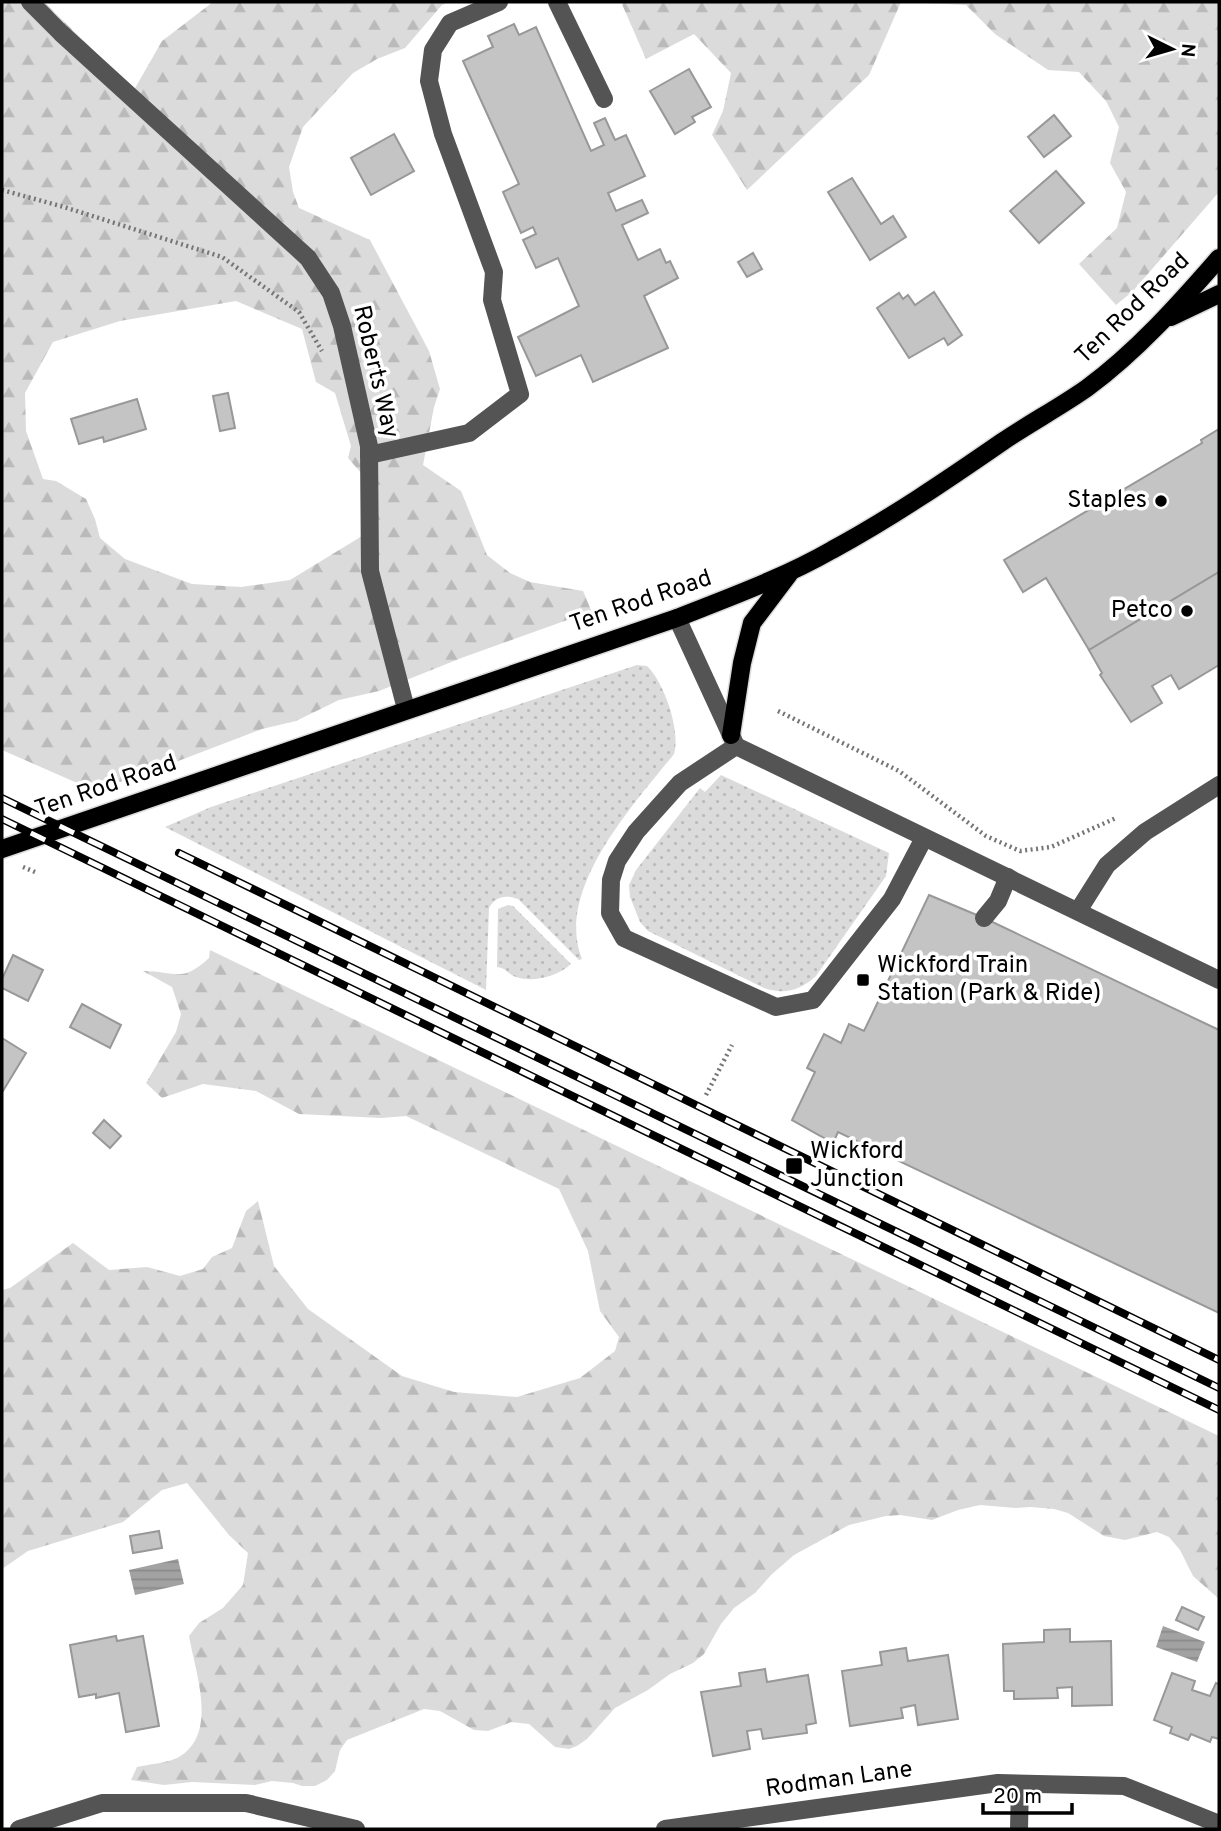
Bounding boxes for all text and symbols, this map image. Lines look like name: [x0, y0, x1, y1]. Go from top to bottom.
north arrow: [1137, 14, 1207, 84]
text: N: [1174, 42, 1199, 58]
street label: Ten Rod Road: [1069, 247, 1197, 371]
street label: Roberts Way: [345, 303, 405, 441]
place label: Staples: [1067, 486, 1147, 516]
marker: Staples: [1153, 493, 1169, 509]
street label: Ten Rod Road: [566, 564, 716, 640]
place label: Petco: [1111, 596, 1173, 626]
marker: Petco: [1179, 603, 1195, 619]
street label: Ten Rod Road: [31, 749, 181, 825]
place label: Wickford Train Station (Park & Ride): [877, 951, 1101, 1009]
marker: Wickford Train Station (Park & Ride): [855, 972, 871, 988]
place label: Wickford Junction: [810, 1137, 904, 1195]
marker: Wickford Junction: [784, 1156, 804, 1176]
street label: Rodman Lane: [763, 1755, 915, 1805]
scale bar: [983, 1772, 1072, 1816]
text: 20 m: [993, 1784, 1042, 1811]

